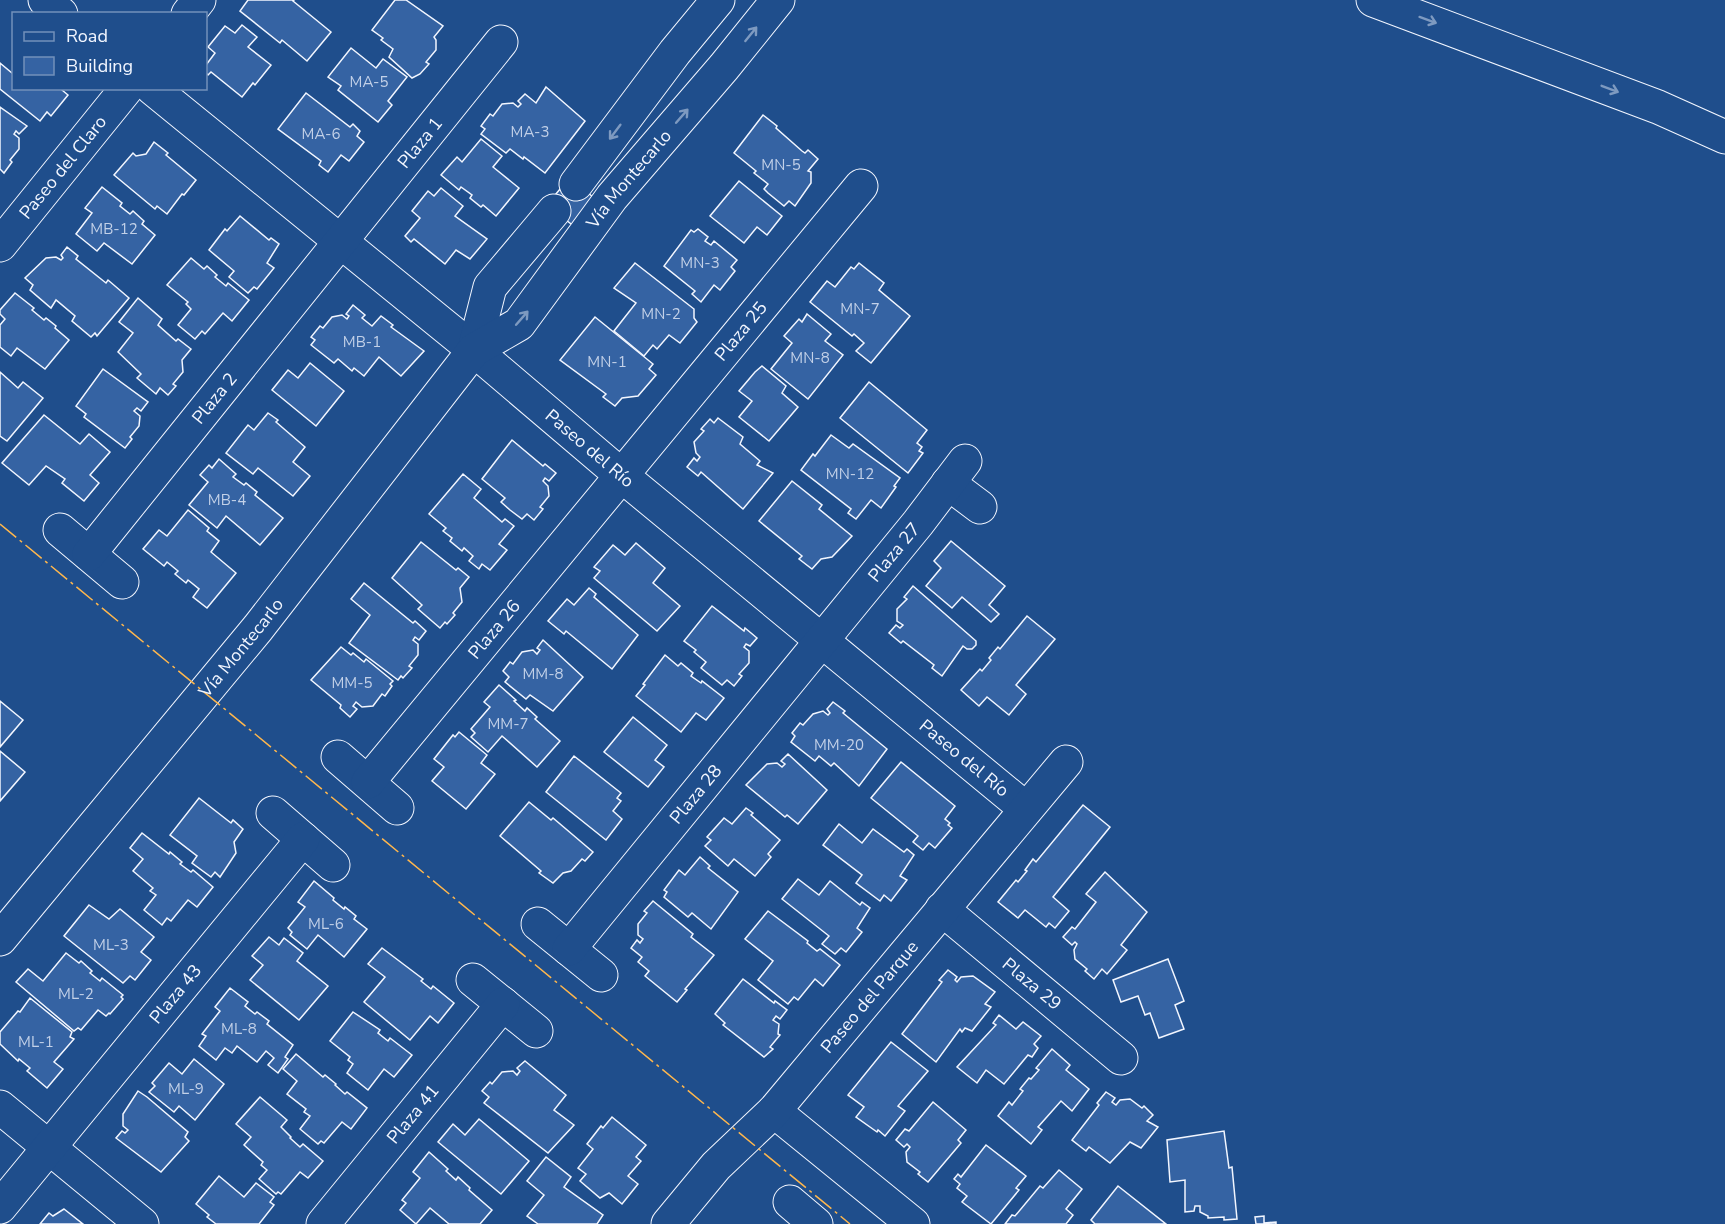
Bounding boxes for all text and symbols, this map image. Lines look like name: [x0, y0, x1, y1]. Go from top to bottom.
legend: [12, 12, 207, 90]
one-way arrow: [1418, 16, 1437, 27]
text: Road: [66, 24, 108, 48]
one-way arrow: [744, 26, 757, 42]
text: Building: [66, 54, 133, 78]
house number: MA-5: [350, 72, 388, 92]
one-way arrow: [1601, 85, 1619, 96]
one-way arrow: [675, 109, 689, 124]
street label: Paseo del Claro: [14, 110, 112, 224]
street label: Plaza 1: [392, 112, 448, 173]
house number: MA-3: [511, 122, 549, 142]
house number: MA-6: [302, 124, 340, 144]
one-way arrow: [608, 124, 621, 140]
street label: Vía Montecarlo: [580, 125, 677, 234]
house number: MN-5: [761, 155, 801, 175]
house number: MB-12: [90, 219, 138, 239]
house number: MN-3: [680, 253, 720, 273]
street label: Plaza 25: [709, 296, 773, 366]
house number: MN-7: [840, 299, 880, 319]
house number: MN-2: [641, 304, 681, 324]
one-way arrow: [515, 311, 529, 326]
house number: MB-1: [343, 332, 381, 352]
house number: MN-8: [790, 348, 830, 368]
house number: MN-1: [587, 352, 627, 372]
street label: Plaza 2: [186, 367, 242, 429]
street label: Paseo del Río: [540, 404, 639, 493]
house number: MN-12: [826, 464, 874, 484]
house number: MB-4: [208, 490, 246, 510]
street label: Plaza 27: [863, 517, 926, 587]
street label: Vía Montecarlo: [193, 593, 289, 703]
street label: Plaza 26: [463, 595, 526, 664]
house number: MM-8: [522, 664, 564, 684]
house number: MM-5: [331, 673, 373, 693]
house number: MM-7: [487, 714, 529, 734]
street label: Paseo del Río: [914, 714, 1014, 802]
house number: MM-20: [814, 735, 864, 755]
street label: Plaza 28: [664, 759, 727, 829]
house number: ML-6: [308, 914, 344, 934]
house number: ML-3: [93, 935, 129, 955]
street label: Paseo del Parque: [815, 935, 924, 1058]
street label: Plaza 29: [997, 952, 1067, 1016]
street label: Plaza 43: [144, 959, 207, 1029]
house number: ML-2: [58, 984, 94, 1004]
house number: ML-8: [221, 1019, 257, 1039]
house number: ML-1: [18, 1032, 54, 1052]
house number: ML-9: [168, 1079, 204, 1099]
street label: Plaza 41: [381, 1079, 444, 1149]

